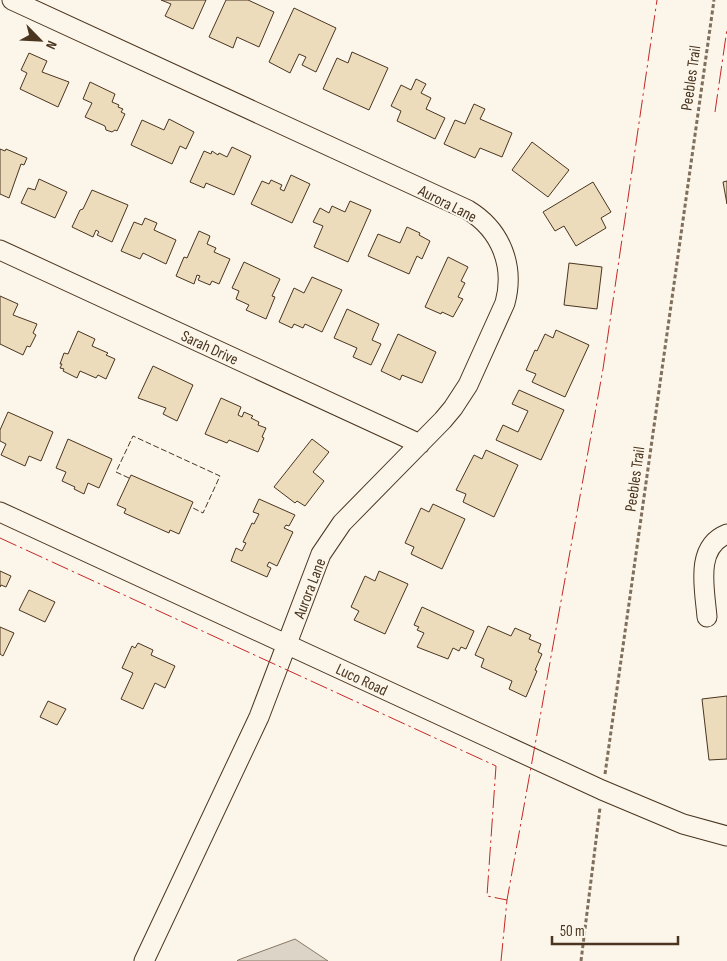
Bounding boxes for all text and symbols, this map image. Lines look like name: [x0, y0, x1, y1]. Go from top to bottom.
north arrow: [15, 15, 65, 65]
text: N: [42, 38, 61, 52]
street label: Peebles Trail: [678, 44, 705, 112]
street label: Aurora Lane: [414, 181, 480, 227]
street label: Sarah Drive: [178, 327, 241, 370]
street label: Peebles Trail: [622, 445, 649, 513]
street label: Aurora Lane: [290, 556, 331, 622]
street label: Luco Road: [333, 660, 390, 701]
scale bar: [552, 914, 678, 946]
text: 50 m: [560, 922, 585, 941]

